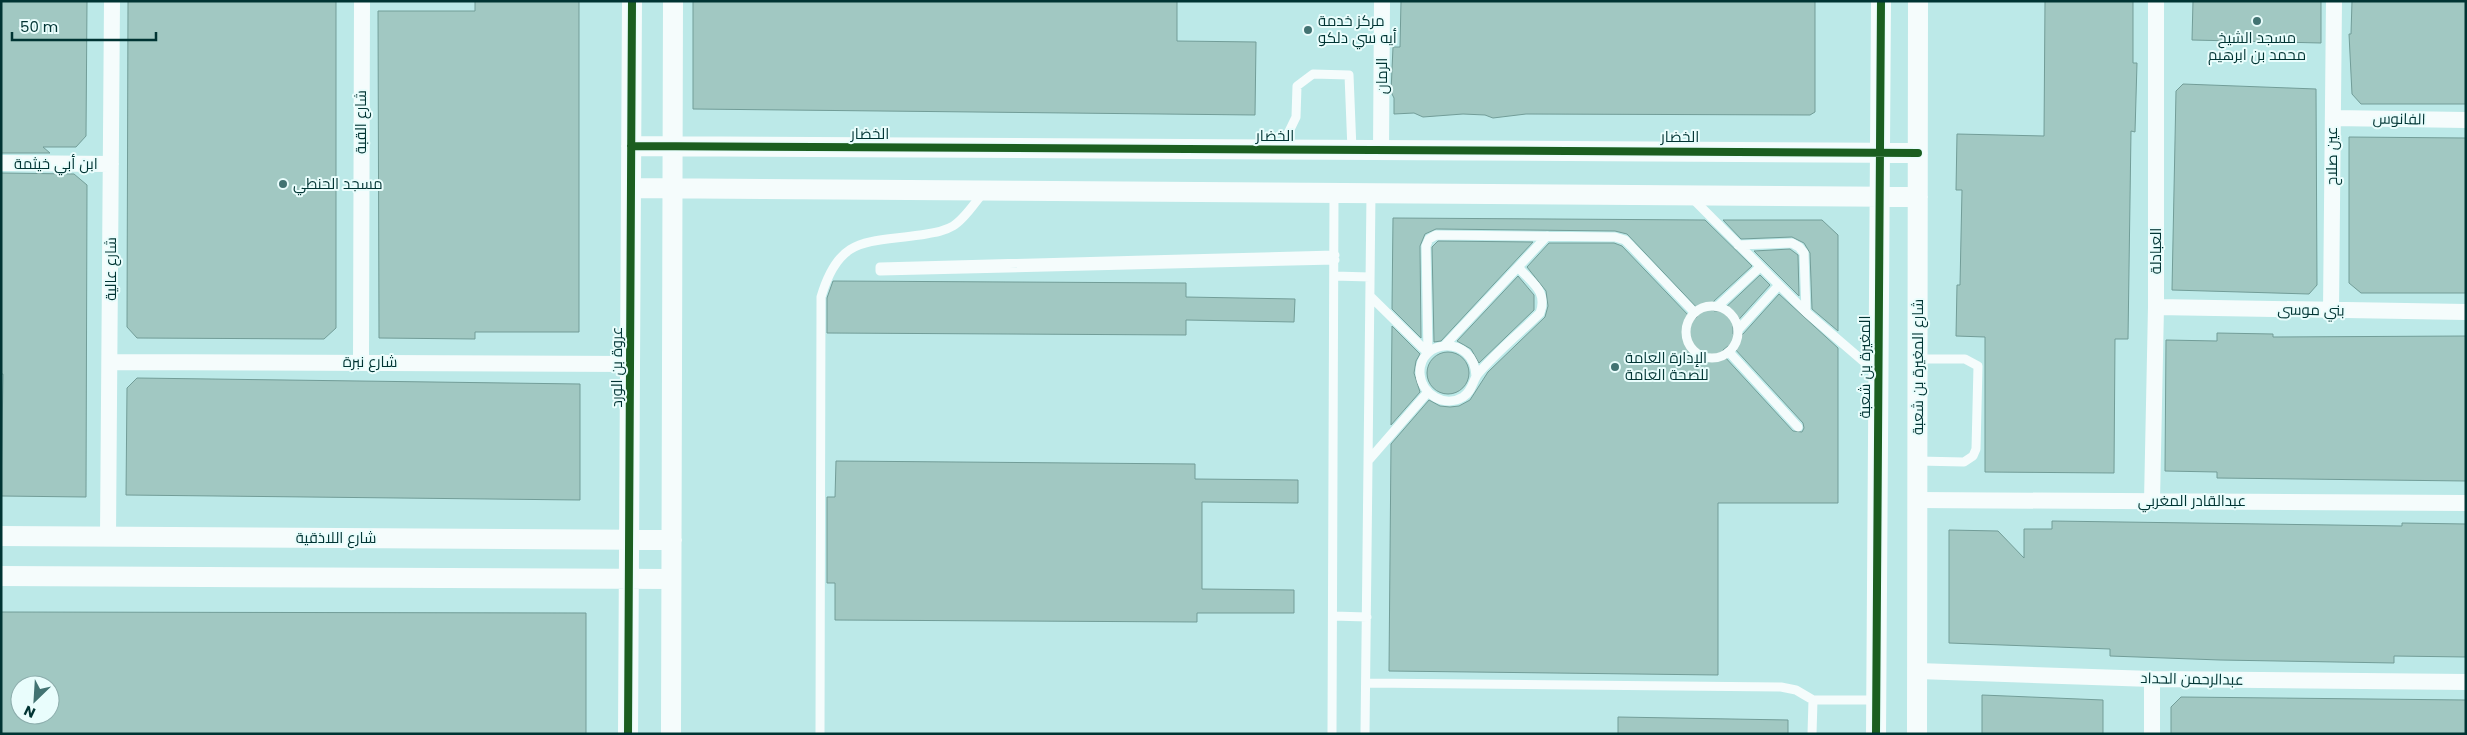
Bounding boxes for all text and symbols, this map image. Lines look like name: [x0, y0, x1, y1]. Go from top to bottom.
scale bar: [12, 10, 156, 42]
place label: مركز خدمة أيه سي دلكو: [1318, 10, 1397, 50]
marker: مسجد الشيخ محمد بن ابرهيم: [2251, 15, 2263, 27]
text: 50 m: [20, 16, 58, 37]
marker: مركز خدمة أيه سي دلكو: [1302, 24, 1314, 36]
place label: مسجد الشيخ محمد بن ابرهيم: [2208, 27, 2306, 65]
street label: الرمان: [1371, 58, 1392, 94]
street label: شارع القبة: [350, 90, 372, 154]
street label: الفانوس: [2372, 108, 2426, 129]
street label: الخضار: [850, 123, 889, 144]
street label: الخضار: [1255, 125, 1294, 146]
street label: الخضار: [1660, 126, 1699, 147]
street label: عين صلاح: [2321, 127, 2343, 185]
street label: ابن أبي خيثمة: [14, 153, 98, 176]
place label: مسجد الحنطي: [293, 173, 383, 196]
marker: مسجد الحنطي: [277, 178, 289, 190]
street label: العبادلة: [2145, 228, 2166, 274]
street label: شارع عالية: [100, 237, 122, 301]
street label: بني موسى: [2277, 298, 2345, 323]
street label: شارع المغيرة بن شعبة: [1907, 299, 1929, 435]
street label: المغيرة بن شعبة: [1854, 315, 1875, 419]
street label: عروة بن الورد: [606, 327, 627, 407]
place label: الإدارة العامة للصحة العامة: [1625, 347, 1709, 385]
street label: شارع نبرة: [343, 351, 397, 373]
marker: الإدارة العامة للصحة العامة: [1609, 361, 1621, 373]
street label: عبدالقادر المغربي: [2138, 490, 2246, 513]
street label: شارع اللاذقية: [296, 527, 376, 549]
street label: عبدالرحمن الحداد: [2140, 667, 2244, 690]
north arrow: [10, 675, 60, 725]
text: N: [21, 700, 39, 723]

